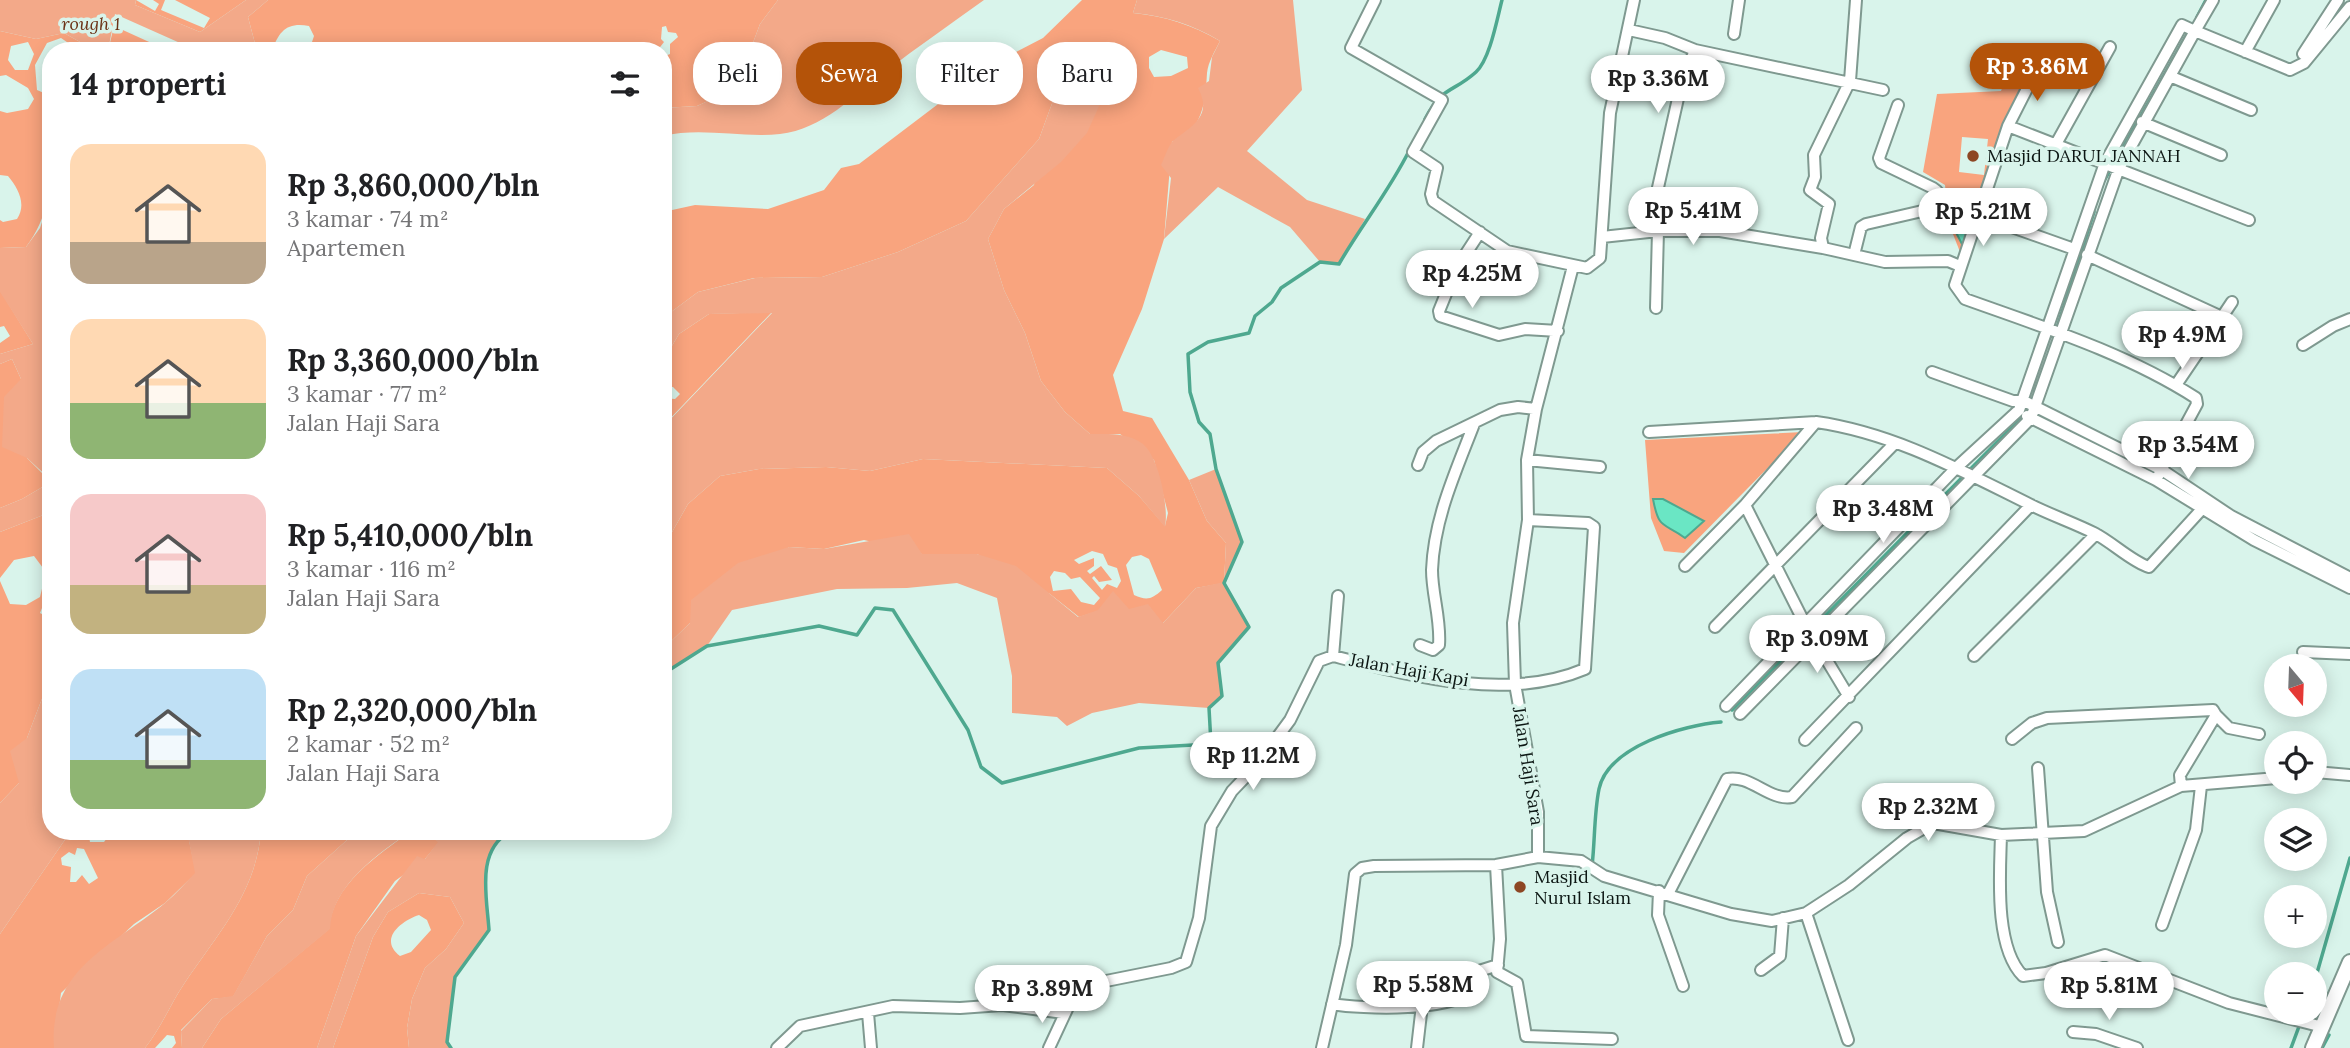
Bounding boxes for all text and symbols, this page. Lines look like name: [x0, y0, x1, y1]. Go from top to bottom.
park label: rough 1: [62, 12, 120, 35]
chip: Beli: [693, 42, 782, 105]
chip: Sewa: [796, 42, 902, 105]
chip: Filter: [916, 42, 1023, 105]
chip: Baru: [1037, 42, 1137, 105]
pin: Rp 3.86M: [1965, 43, 2109, 103]
text: Rp 3.86M: [1986, 51, 2088, 80]
pin: Rp 3.36M: [1586, 55, 1730, 115]
text: Rp 3.36M: [1607, 63, 1709, 92]
text: 14 properti: [70, 65, 226, 103]
icon: filters: [606, 65, 644, 103]
place label: Masjid DARUL JANNAH: [1987, 144, 2181, 167]
marker: Masjid DARUL JANNAH: [1965, 148, 1981, 164]
text: Rp 3,860,000/bln: [287, 166, 540, 204]
icon: home: [126, 172, 210, 256]
pin: Rp 5.41M: [1621, 188, 1765, 247]
pin: Rp 5.21M: [1911, 188, 2055, 248]
text: Rp 5.41M: [1644, 195, 1742, 224]
text: Rp 5.21M: [1934, 196, 2032, 225]
text: 3 kamar · 74 m²: [287, 204, 449, 233]
text: Apartemen: [287, 233, 405, 262]
pin: Rp 4.25M: [1400, 250, 1544, 310]
text: Rp 4.25M: [1422, 258, 1522, 287]
pin: Rp 4.9M: [2117, 312, 2247, 371]
text: Rp 4.9M: [2137, 319, 2227, 348]
text: Rp 3,360,000/bln: [287, 341, 539, 379]
icon: home: [126, 347, 210, 431]
text: 3 kamar · 77 m²: [287, 379, 447, 408]
text: Jalan Haji Sara: [287, 408, 440, 437]
pin: Rp 3.54M: [2116, 421, 2260, 481]
text: Rp 3.54M: [2137, 429, 2239, 458]
pin: Rp 3.48M: [1811, 486, 1955, 545]
text: Rp 3.48M: [1832, 493, 1934, 522]
text: Rp 5,410,000/bln: [287, 516, 533, 554]
icon: home: [126, 522, 210, 606]
text: 3 kamar · 116 m²: [287, 554, 456, 583]
text: Jalan Haji Sara: [287, 583, 440, 612]
pin: Rp 3.09M: [1745, 616, 1889, 675]
text: Rp 3.09M: [1765, 623, 1869, 652]
street label: Jalan Haji Kapi: [1347, 648, 1470, 691]
north arrow: [2264, 654, 2328, 718]
map controls: [2264, 654, 2327, 1025]
text: Rp 2,320,000/bln: [287, 691, 537, 729]
icon: home: [126, 697, 210, 781]
street label: Jalan Haji Sara: [1508, 704, 1549, 827]
text: 2 kamar · 52 m²: [287, 729, 450, 758]
button: locate: [2264, 731, 2327, 794]
pin: Rp 11.2M: [1181, 732, 1325, 792]
text: Rp 11.2M: [1206, 740, 1300, 769]
text: Jalan Haji Sara: [287, 758, 440, 787]
pin: Rp 2.32M: [1856, 784, 2000, 843]
text: Rp 2.32M: [1878, 791, 1978, 820]
button: layers: [2264, 808, 2327, 871]
place label: Masjid Nurul Islam: [1534, 865, 1631, 909]
marker: Masjid Nurul Islam: [1512, 879, 1528, 895]
button: +: [2264, 885, 2327, 948]
pin: Rp 5.58M: [1351, 962, 1495, 1021]
pin: Rp 5.81M: [2037, 962, 2181, 1022]
button: −: [2264, 962, 2327, 1025]
pin: Rp 3.89M: [970, 965, 1114, 1025]
text: Rp 5.58M: [1372, 969, 1474, 998]
text: Rp 5.81M: [2060, 970, 2158, 999]
text: Rp 3.89M: [991, 973, 1093, 1002]

